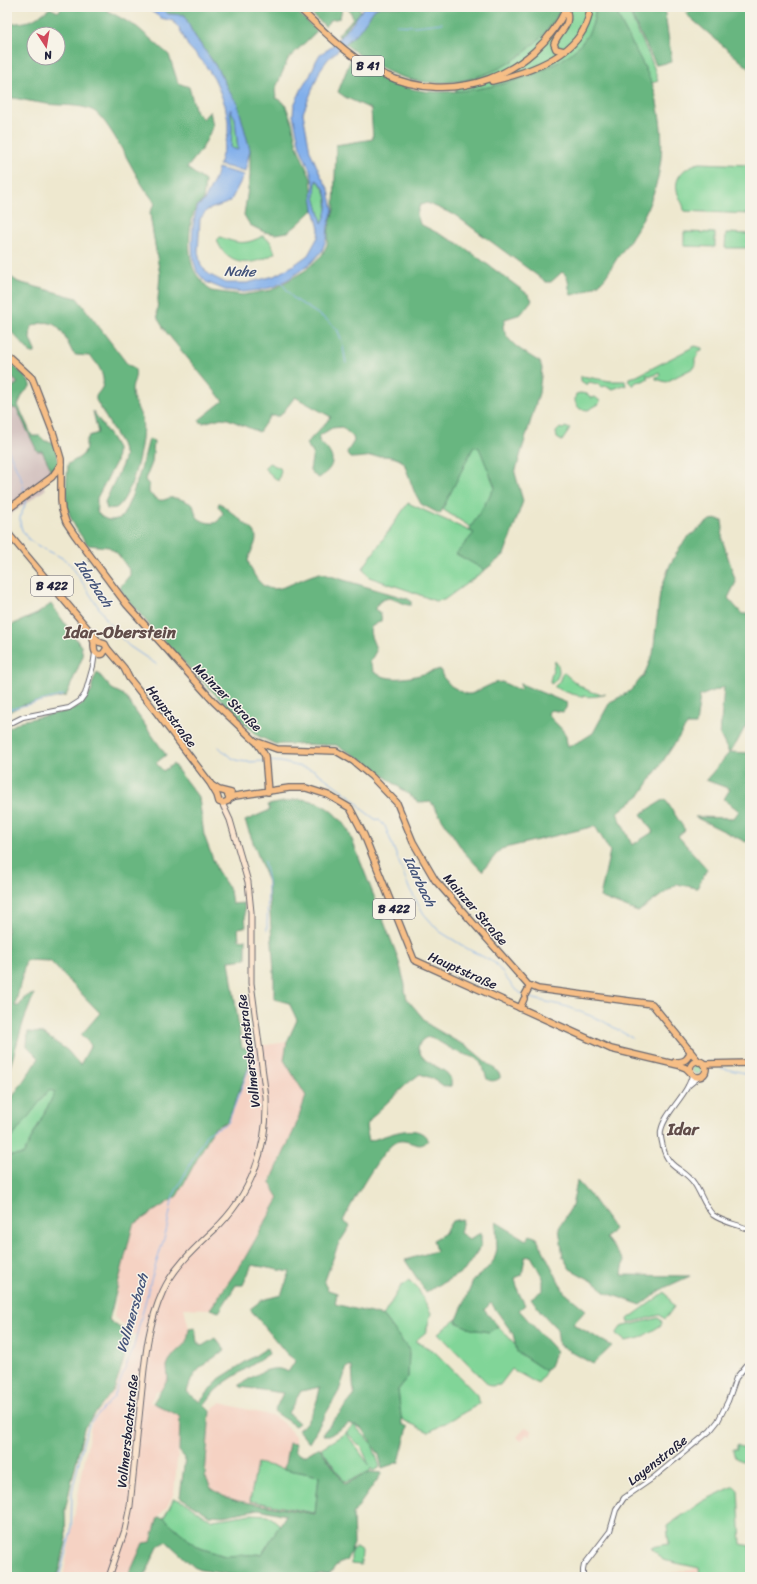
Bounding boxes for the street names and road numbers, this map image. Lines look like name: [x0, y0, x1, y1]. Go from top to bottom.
road number: B 41: [352, 56, 384, 76]
road number: B 422: [31, 576, 73, 596]
street label: Mainzer Straße: [188, 657, 268, 738]
street label: Hauptstraße: [140, 680, 203, 753]
street label: Mainzer Straße: [437, 868, 514, 951]
road number: B 422: [373, 899, 415, 919]
street label: Hauptstraße: [424, 945, 501, 996]
street label: Vollmersbachstraße: [230, 993, 267, 1109]
street label: Vollmersbachstraße: [110, 1373, 145, 1489]
street label: Layenstraße: [622, 1429, 693, 1491]

